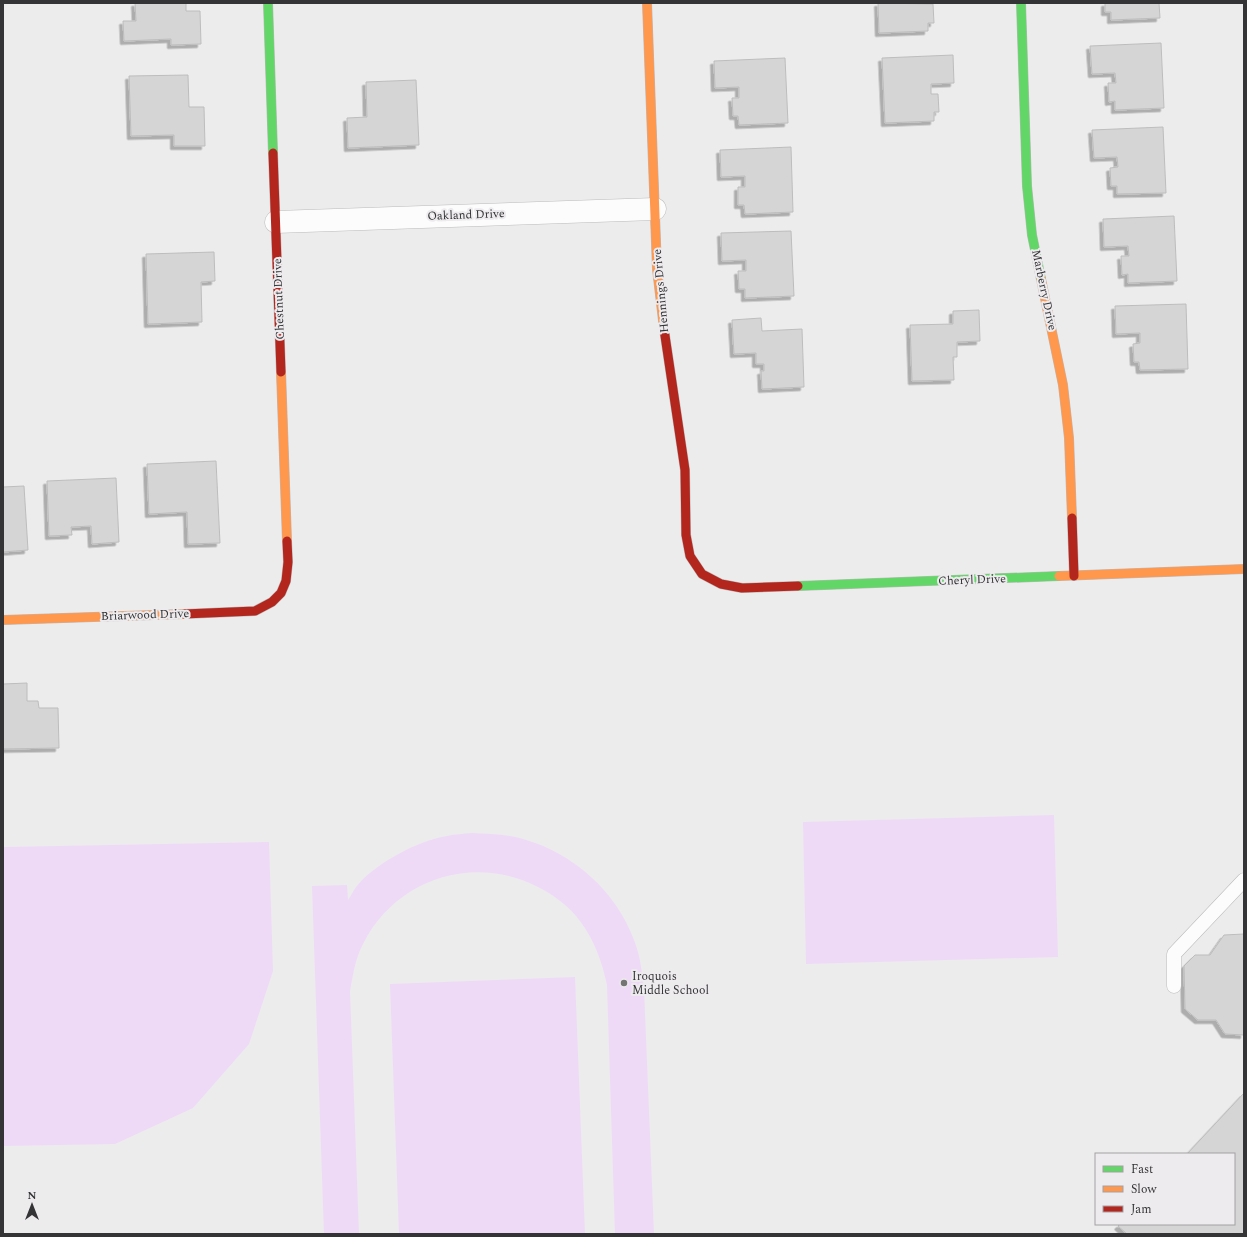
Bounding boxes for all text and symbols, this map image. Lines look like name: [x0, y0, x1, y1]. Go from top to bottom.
street label: Oakland Drive: [427, 204, 505, 226]
street label: Hennings Drive: [648, 248, 674, 334]
street label: Marberry Drive: [1026, 248, 1062, 332]
street label: Chestnut Drive: [268, 258, 290, 340]
street label: Cheryl Drive: [938, 569, 1006, 591]
street label: Briarwood Drive: [101, 604, 190, 626]
place label: Iroquois Middle School: [632, 967, 709, 1000]
marker: Iroquois Middle School: [619, 978, 629, 988]
legend: [1095, 1153, 1235, 1225]
text: Fast: [1131, 1160, 1153, 1179]
text: Slow: [1131, 1180, 1157, 1199]
north arrow: [12, 1185, 52, 1225]
text: N: [28, 1187, 37, 1204]
text: Jam: [1131, 1200, 1152, 1219]

